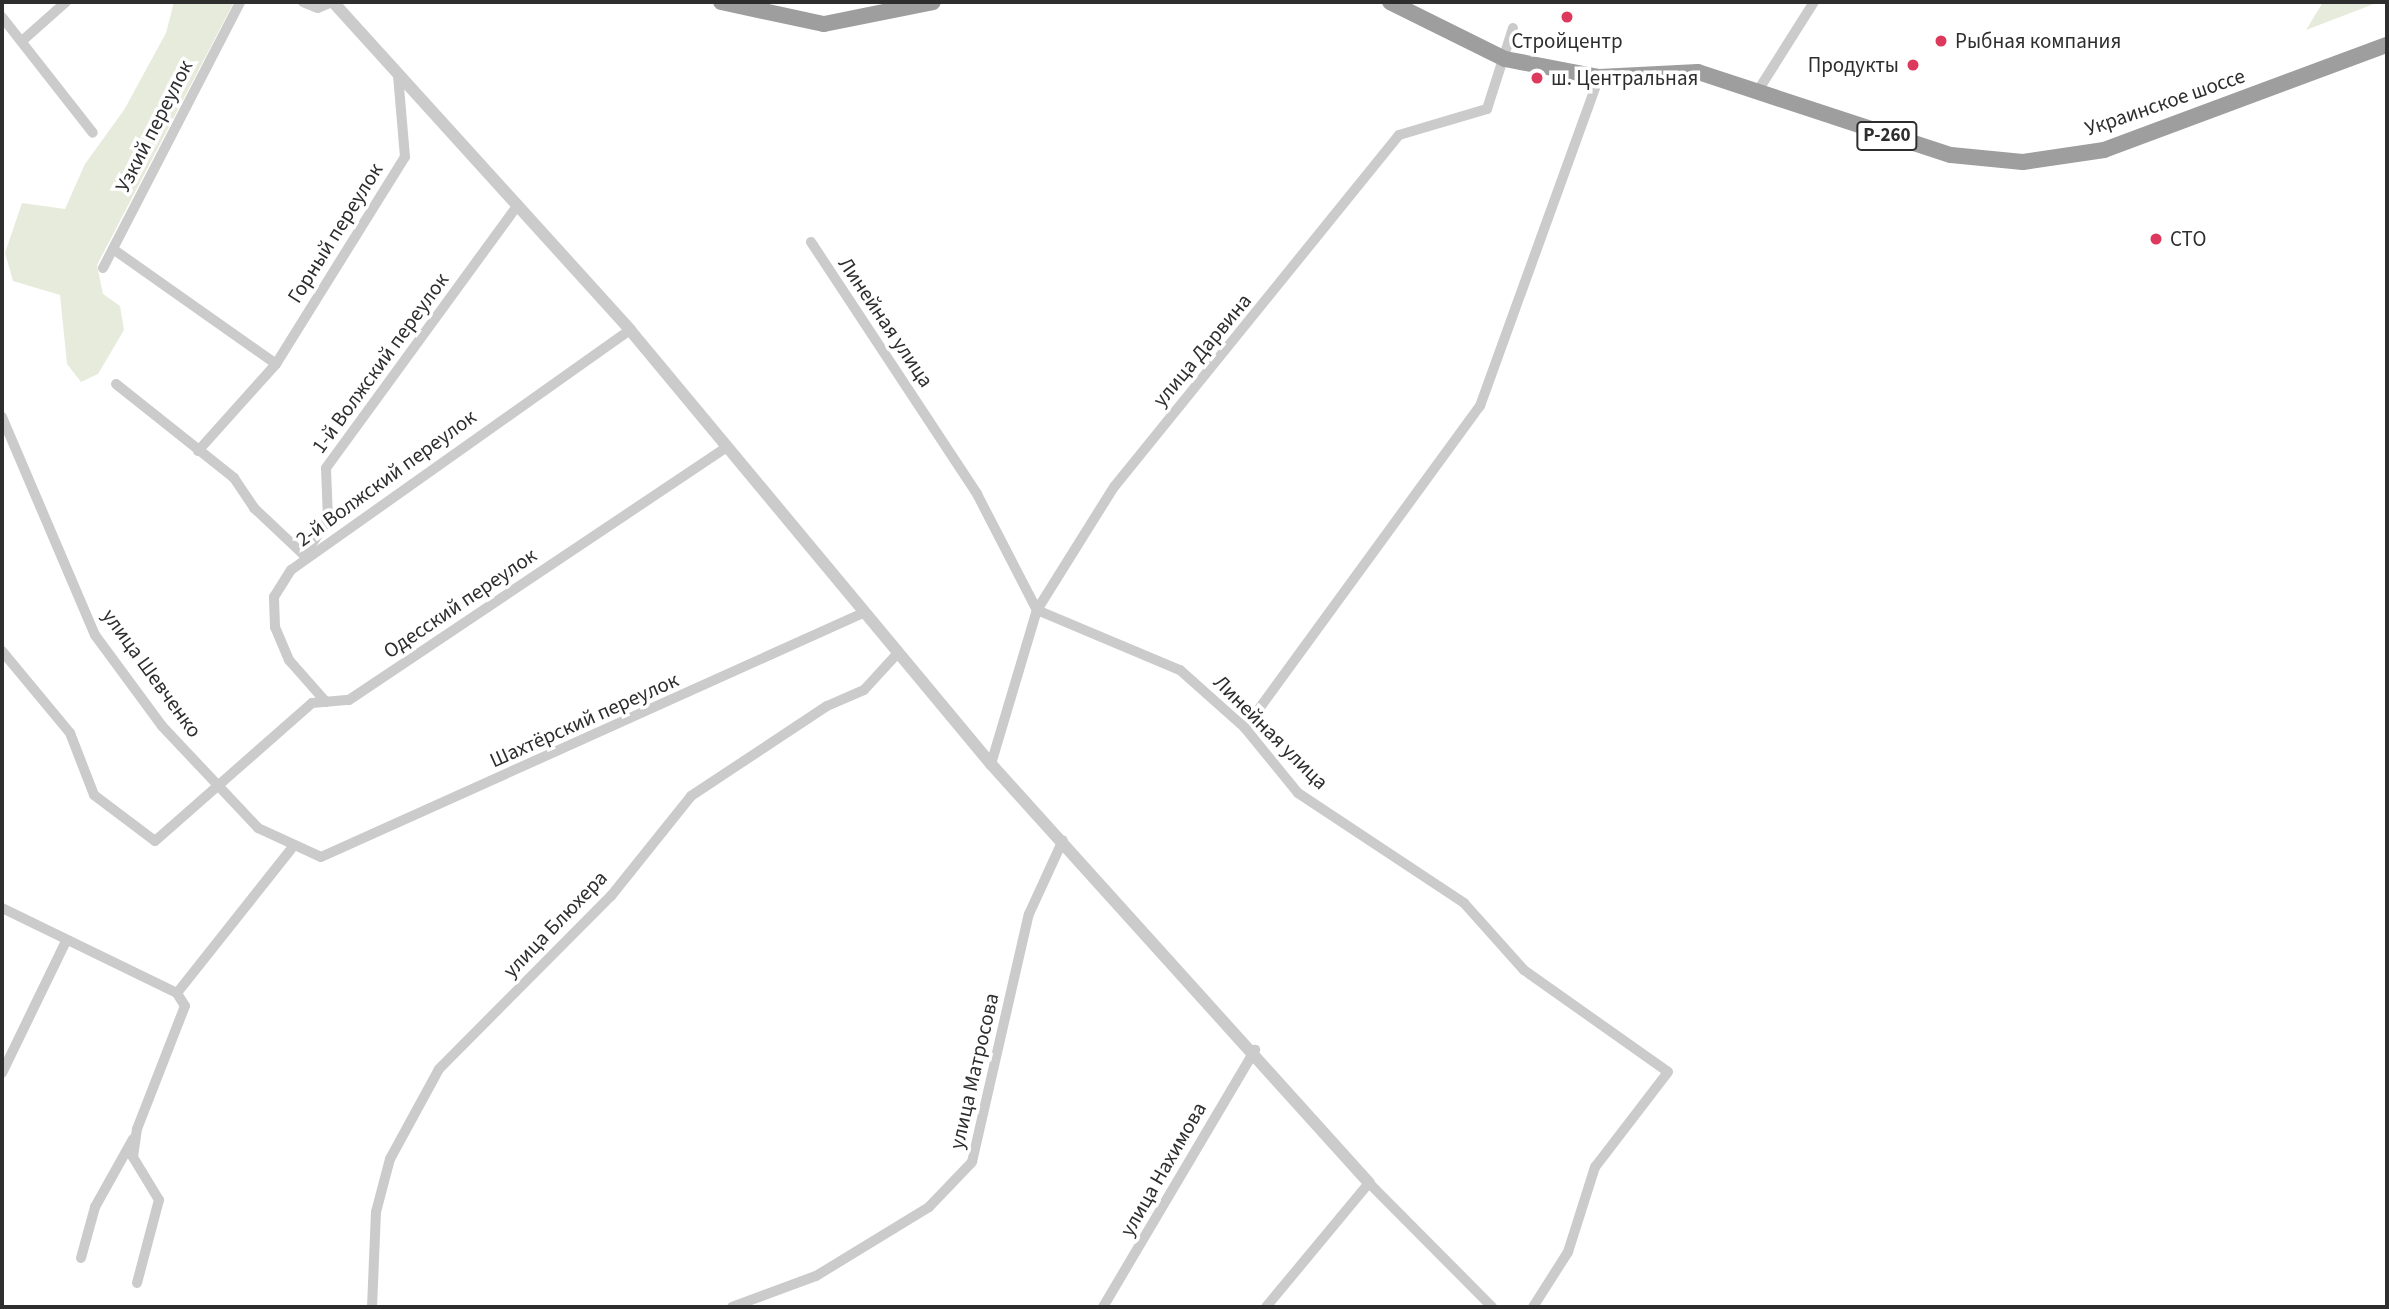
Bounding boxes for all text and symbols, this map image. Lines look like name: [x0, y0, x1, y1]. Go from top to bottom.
marker: Стройцентр: [1559, 9, 1575, 25]
place label: Стройцентр: [1511, 28, 1623, 54]
place label: Рыбная компания: [1955, 28, 2121, 54]
marker: Рыбная компания: [1933, 33, 1949, 49]
place label: Продукты: [1808, 52, 1899, 78]
street label: Узкий переулок: [110, 56, 198, 196]
marker: Продукты: [1905, 57, 1921, 73]
street label: Украинское шоссе: [2082, 63, 2248, 141]
place label: ш. Центральная: [1551, 65, 1698, 91]
marker: ш. Центральная: [1529, 70, 1545, 86]
road number: Р-260: [1856, 120, 1918, 152]
street label: Горный переулок: [282, 158, 388, 308]
place label: СТО: [2170, 226, 2206, 252]
marker: СТО: [2148, 231, 2164, 247]
street label: Линейная улица: [833, 252, 939, 392]
street label: 1-й Волжский переулок: [306, 268, 454, 458]
street label: улица Дарвина: [1147, 288, 1257, 412]
street label: 2-й Волжский переулок: [291, 404, 481, 552]
street label: Одесский переулок: [379, 542, 541, 664]
street label: улица Шевченко: [97, 604, 207, 742]
street label: Шахтёрский переулок: [486, 667, 682, 773]
street label: Линейная улица: [1208, 669, 1334, 795]
street label: улица Блюхера: [498, 865, 612, 983]
street label: улица Матросова: [944, 991, 1004, 1151]
street label: улица Нахимова: [1114, 1097, 1212, 1241]

